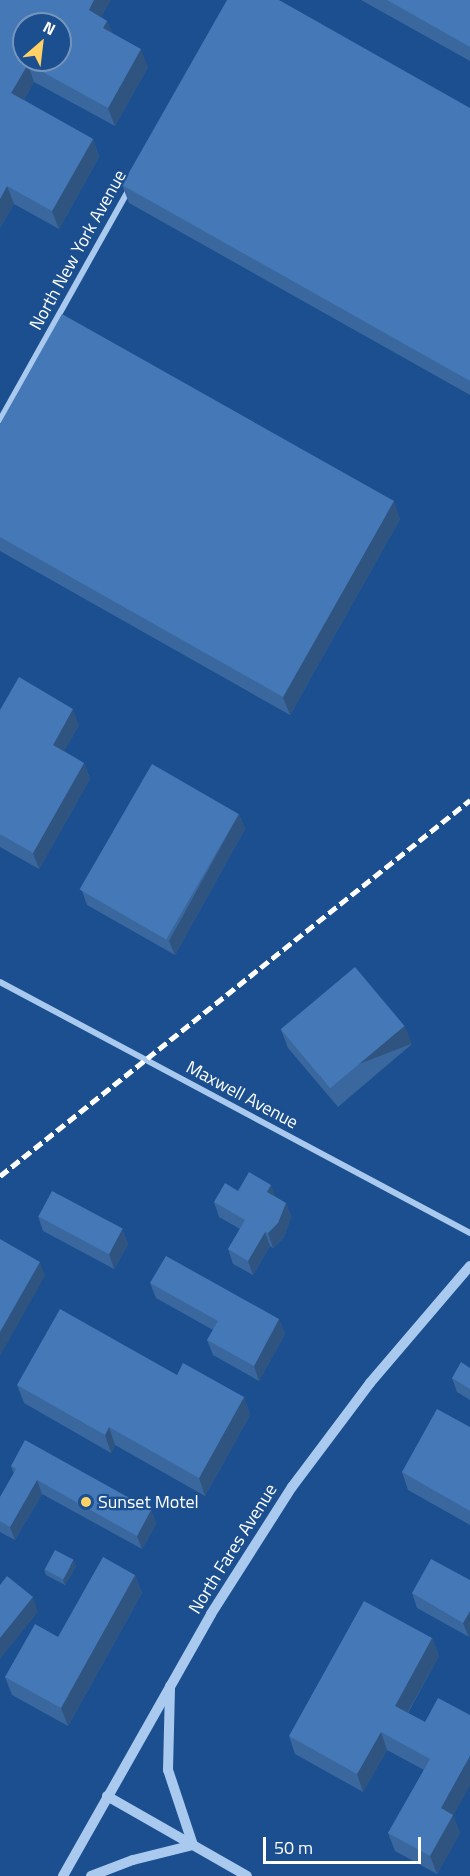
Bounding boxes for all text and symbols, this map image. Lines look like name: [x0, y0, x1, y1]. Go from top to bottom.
north arrow: [12, 12, 72, 72]
text: N: [39, 15, 60, 41]
street label: North New York Avenue: [25, 166, 131, 334]
street label: Maxwell Avenue: [182, 1056, 302, 1134]
street label: North Fares Avenue: [184, 1480, 282, 1618]
place label: Sunset Motel: [98, 1491, 199, 1513]
marker: Sunset Motel: [79, 1495, 93, 1509]
scale bar: [266, 1825, 424, 1863]
text: 50 m: [274, 1834, 313, 1861]

